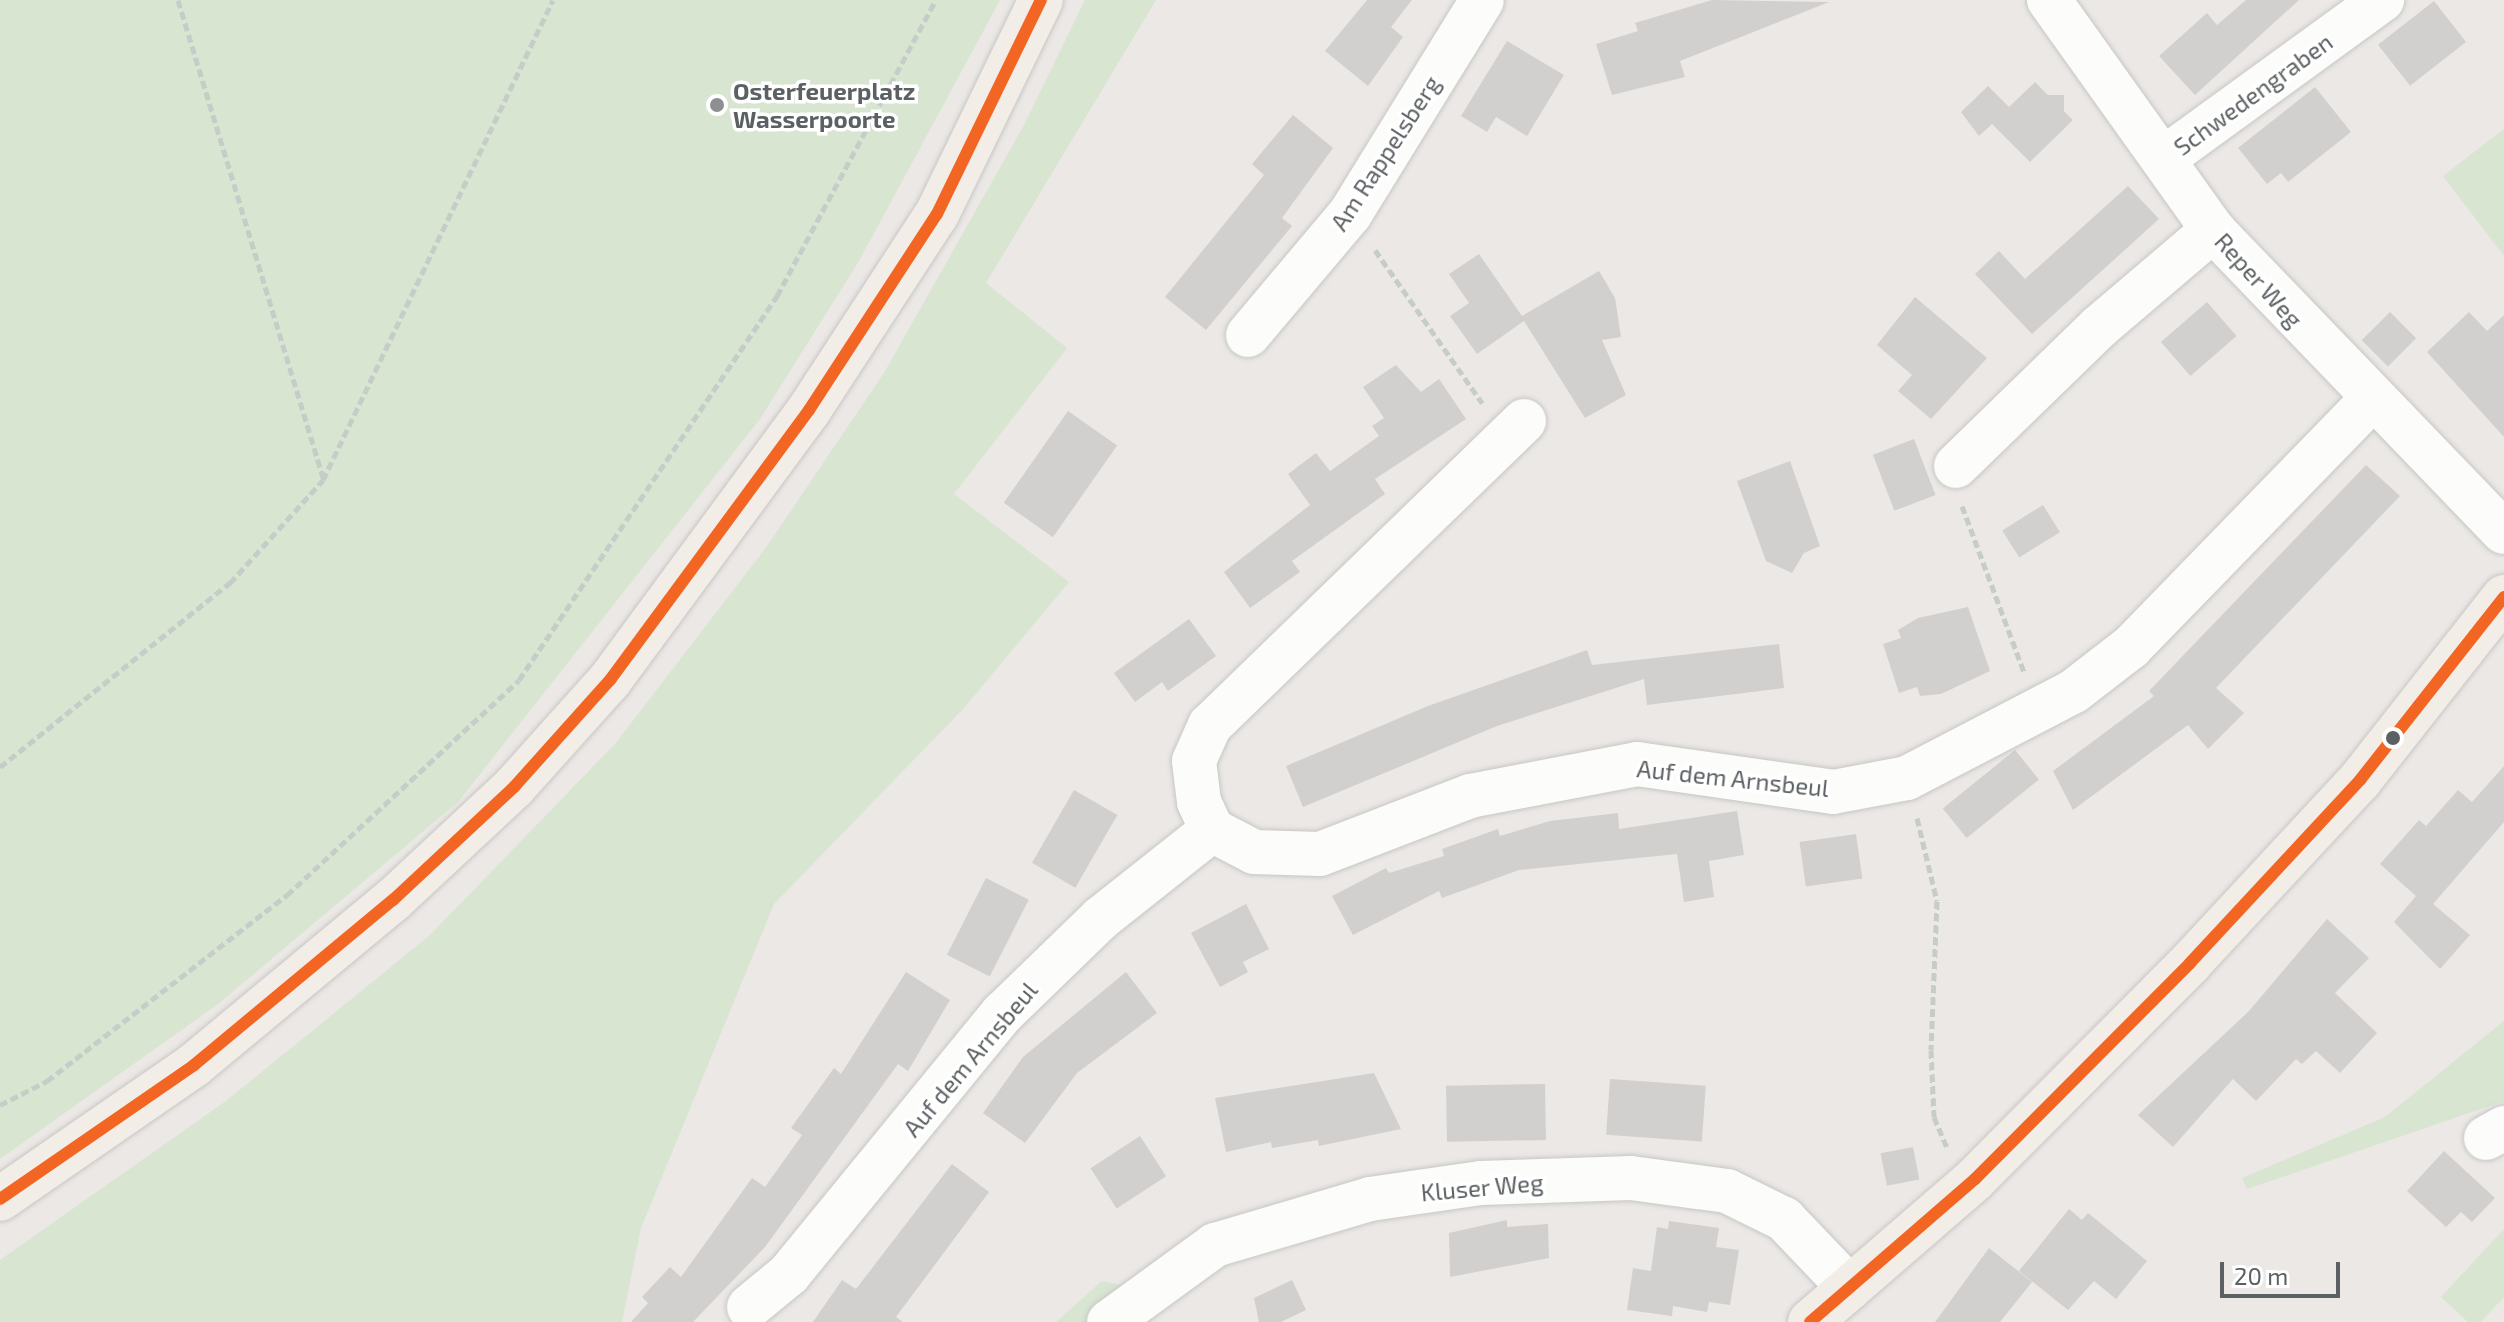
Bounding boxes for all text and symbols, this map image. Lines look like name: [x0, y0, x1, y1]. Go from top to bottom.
street label: Schwedengraben: [2168, 27, 2338, 161]
street label: Am Rappelsberg: [1324, 70, 1446, 236]
place label: Osterfeuerplatz Wasserpoorte: [733, 77, 915, 133]
marker: Osterfeuerplatz Wasserpoorte: [708, 96, 726, 114]
street label: Reper Weg: [2209, 227, 2309, 333]
unlabelled marker: [2385, 730, 2401, 746]
street label: Auf dem Arnsbeul: [1635, 754, 1831, 802]
street label: Auf dem Arnsbeul: [897, 975, 1043, 1143]
street label: Kluser Weg: [1419, 1167, 1545, 1207]
scale bar: [2224, 1246, 2344, 1296]
text: 20 m: [2234, 1261, 2288, 1290]

